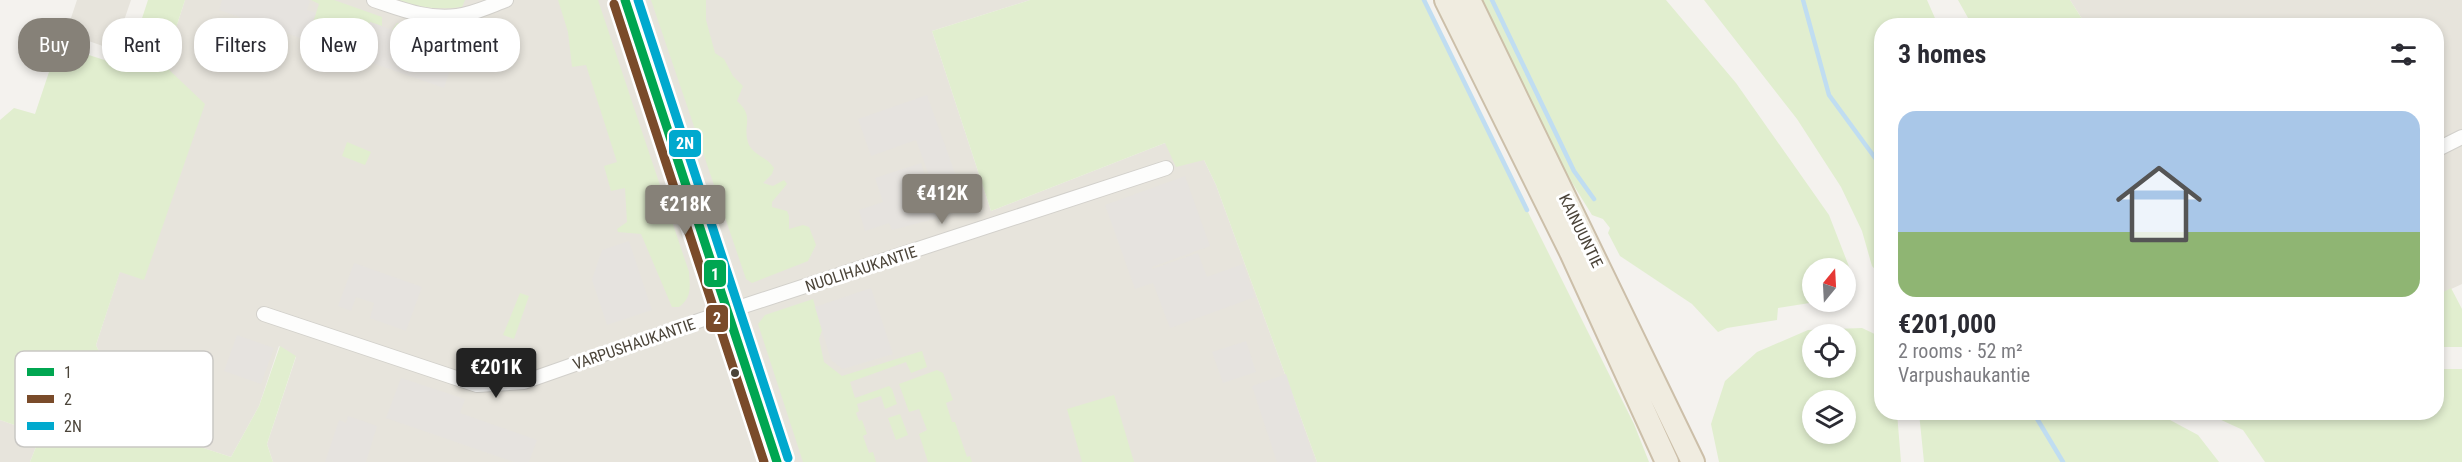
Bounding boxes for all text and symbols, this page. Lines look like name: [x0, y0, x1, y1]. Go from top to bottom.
chip: Buy: [18, 18, 90, 72]
chip: Rent: [102, 18, 182, 72]
chip: Filters: [194, 18, 288, 72]
chip: New: [300, 18, 378, 72]
chip: Apartment: [390, 18, 520, 72]
icon: filters: [2387, 38, 2420, 71]
text: 3 homes: [1898, 39, 1986, 69]
line badge: 2N: [668, 129, 702, 158]
text: 2N: [676, 134, 694, 153]
icon: home: [2105, 150, 2213, 258]
pin: €412K: [900, 174, 984, 225]
text: €412K: [916, 181, 968, 205]
pin: €218K: [643, 185, 727, 236]
street label: KAINUUNTIE: [1555, 191, 1607, 271]
text: €218K: [659, 192, 711, 216]
street label: NUOLIHAUKANTIE: [803, 242, 919, 296]
north arrow: [1802, 258, 1856, 312]
map controls: [1802, 258, 1856, 444]
line badge: 1: [703, 259, 727, 288]
text: 1: [711, 265, 719, 284]
line badge: 2: [705, 304, 729, 333]
text: 2: [713, 309, 721, 328]
text: €201,000: [1898, 309, 1996, 339]
street label: VARPUSHAUKANTIE: [570, 314, 698, 374]
button: locate: [1802, 324, 1856, 378]
text: 2 rooms · 52 m²: [1898, 339, 2023, 363]
pin: €201K: [454, 348, 538, 399]
legend: [15, 351, 213, 447]
text: €201K: [470, 355, 522, 379]
text: 1: [64, 363, 72, 382]
text: Varpushaukantie: [1898, 363, 2030, 387]
unlabelled marker: [729, 367, 741, 379]
text: 2: [64, 390, 72, 409]
button: layers: [1802, 390, 1856, 444]
text: 2N: [64, 417, 82, 436]

